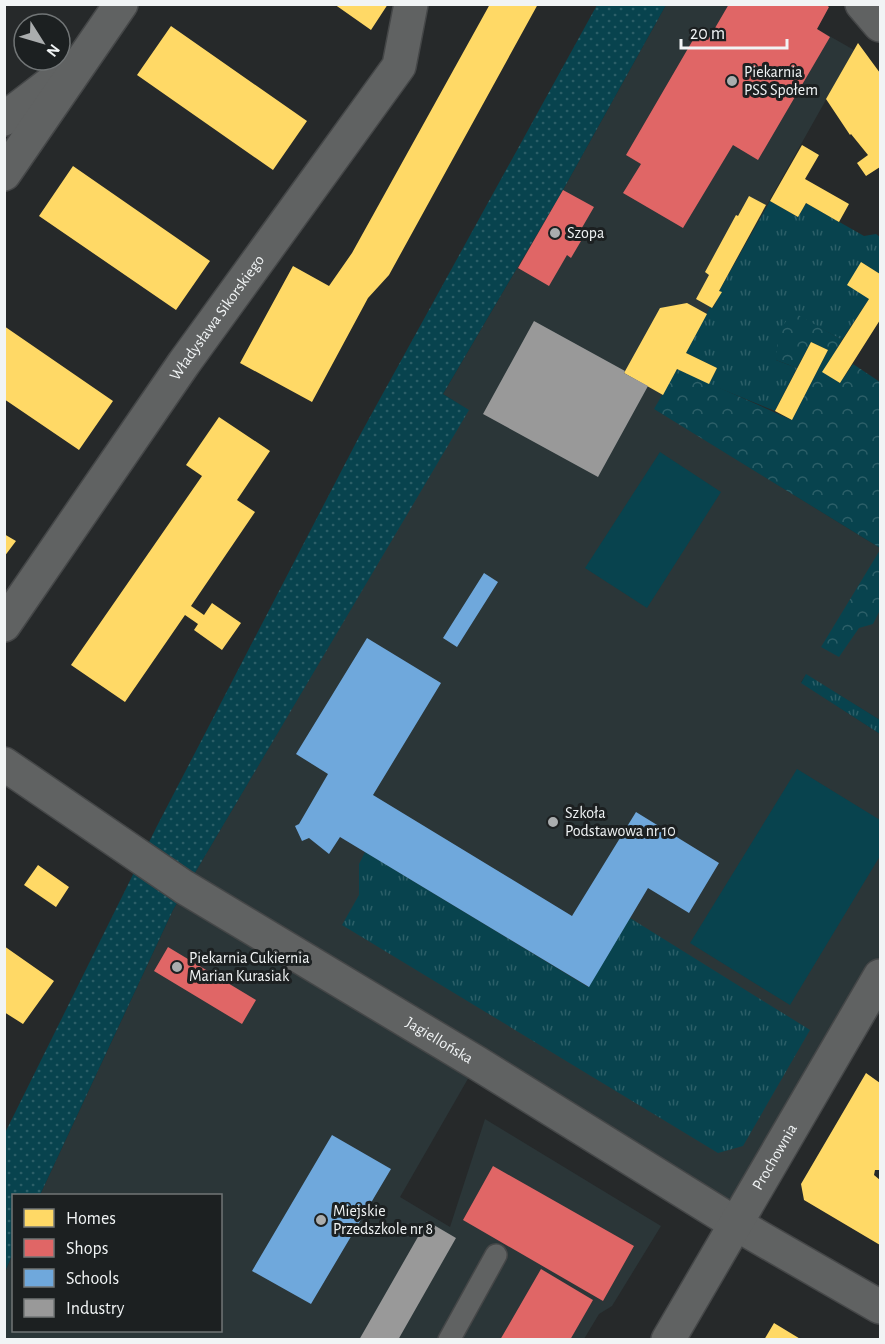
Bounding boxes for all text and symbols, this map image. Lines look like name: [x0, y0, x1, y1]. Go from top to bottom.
north arrow: [12, 12, 72, 72]
scale bar: [681, 12, 788, 50]
text: 20 m: [690, 25, 725, 43]
text: N: [43, 41, 63, 60]
place label: Piekarnia PSS Społem: [744, 64, 818, 98]
marker: Piekarnia PSS Społem: [725, 74, 739, 88]
place label: Szopa: [567, 225, 604, 241]
marker: Szopa: [548, 226, 562, 240]
street label: Władysława Sikorskiego: [167, 252, 268, 383]
place label: Szkoła Podstawowa nr 10: [565, 805, 676, 839]
marker: Szkoła Podstawowa nr 10: [546, 815, 560, 829]
place label: Piekarnia Cukiernia Marian Kurasiak: [189, 950, 310, 984]
marker: Piekarnia Cukiernia Marian Kurasiak: [170, 960, 184, 974]
street label: Jagiellońska: [403, 1014, 476, 1067]
street label: Prochownia: [749, 1121, 800, 1193]
legend: [12, 1194, 222, 1332]
place label: Miejskie Przedszkole nr 8: [333, 1203, 433, 1237]
text: Homes: [66, 1210, 116, 1228]
marker: Miejskie Przedszkole nr 8: [314, 1213, 328, 1227]
text: Shops: [66, 1240, 108, 1258]
text: Schools: [66, 1270, 119, 1288]
text: Industry: [66, 1300, 125, 1318]

